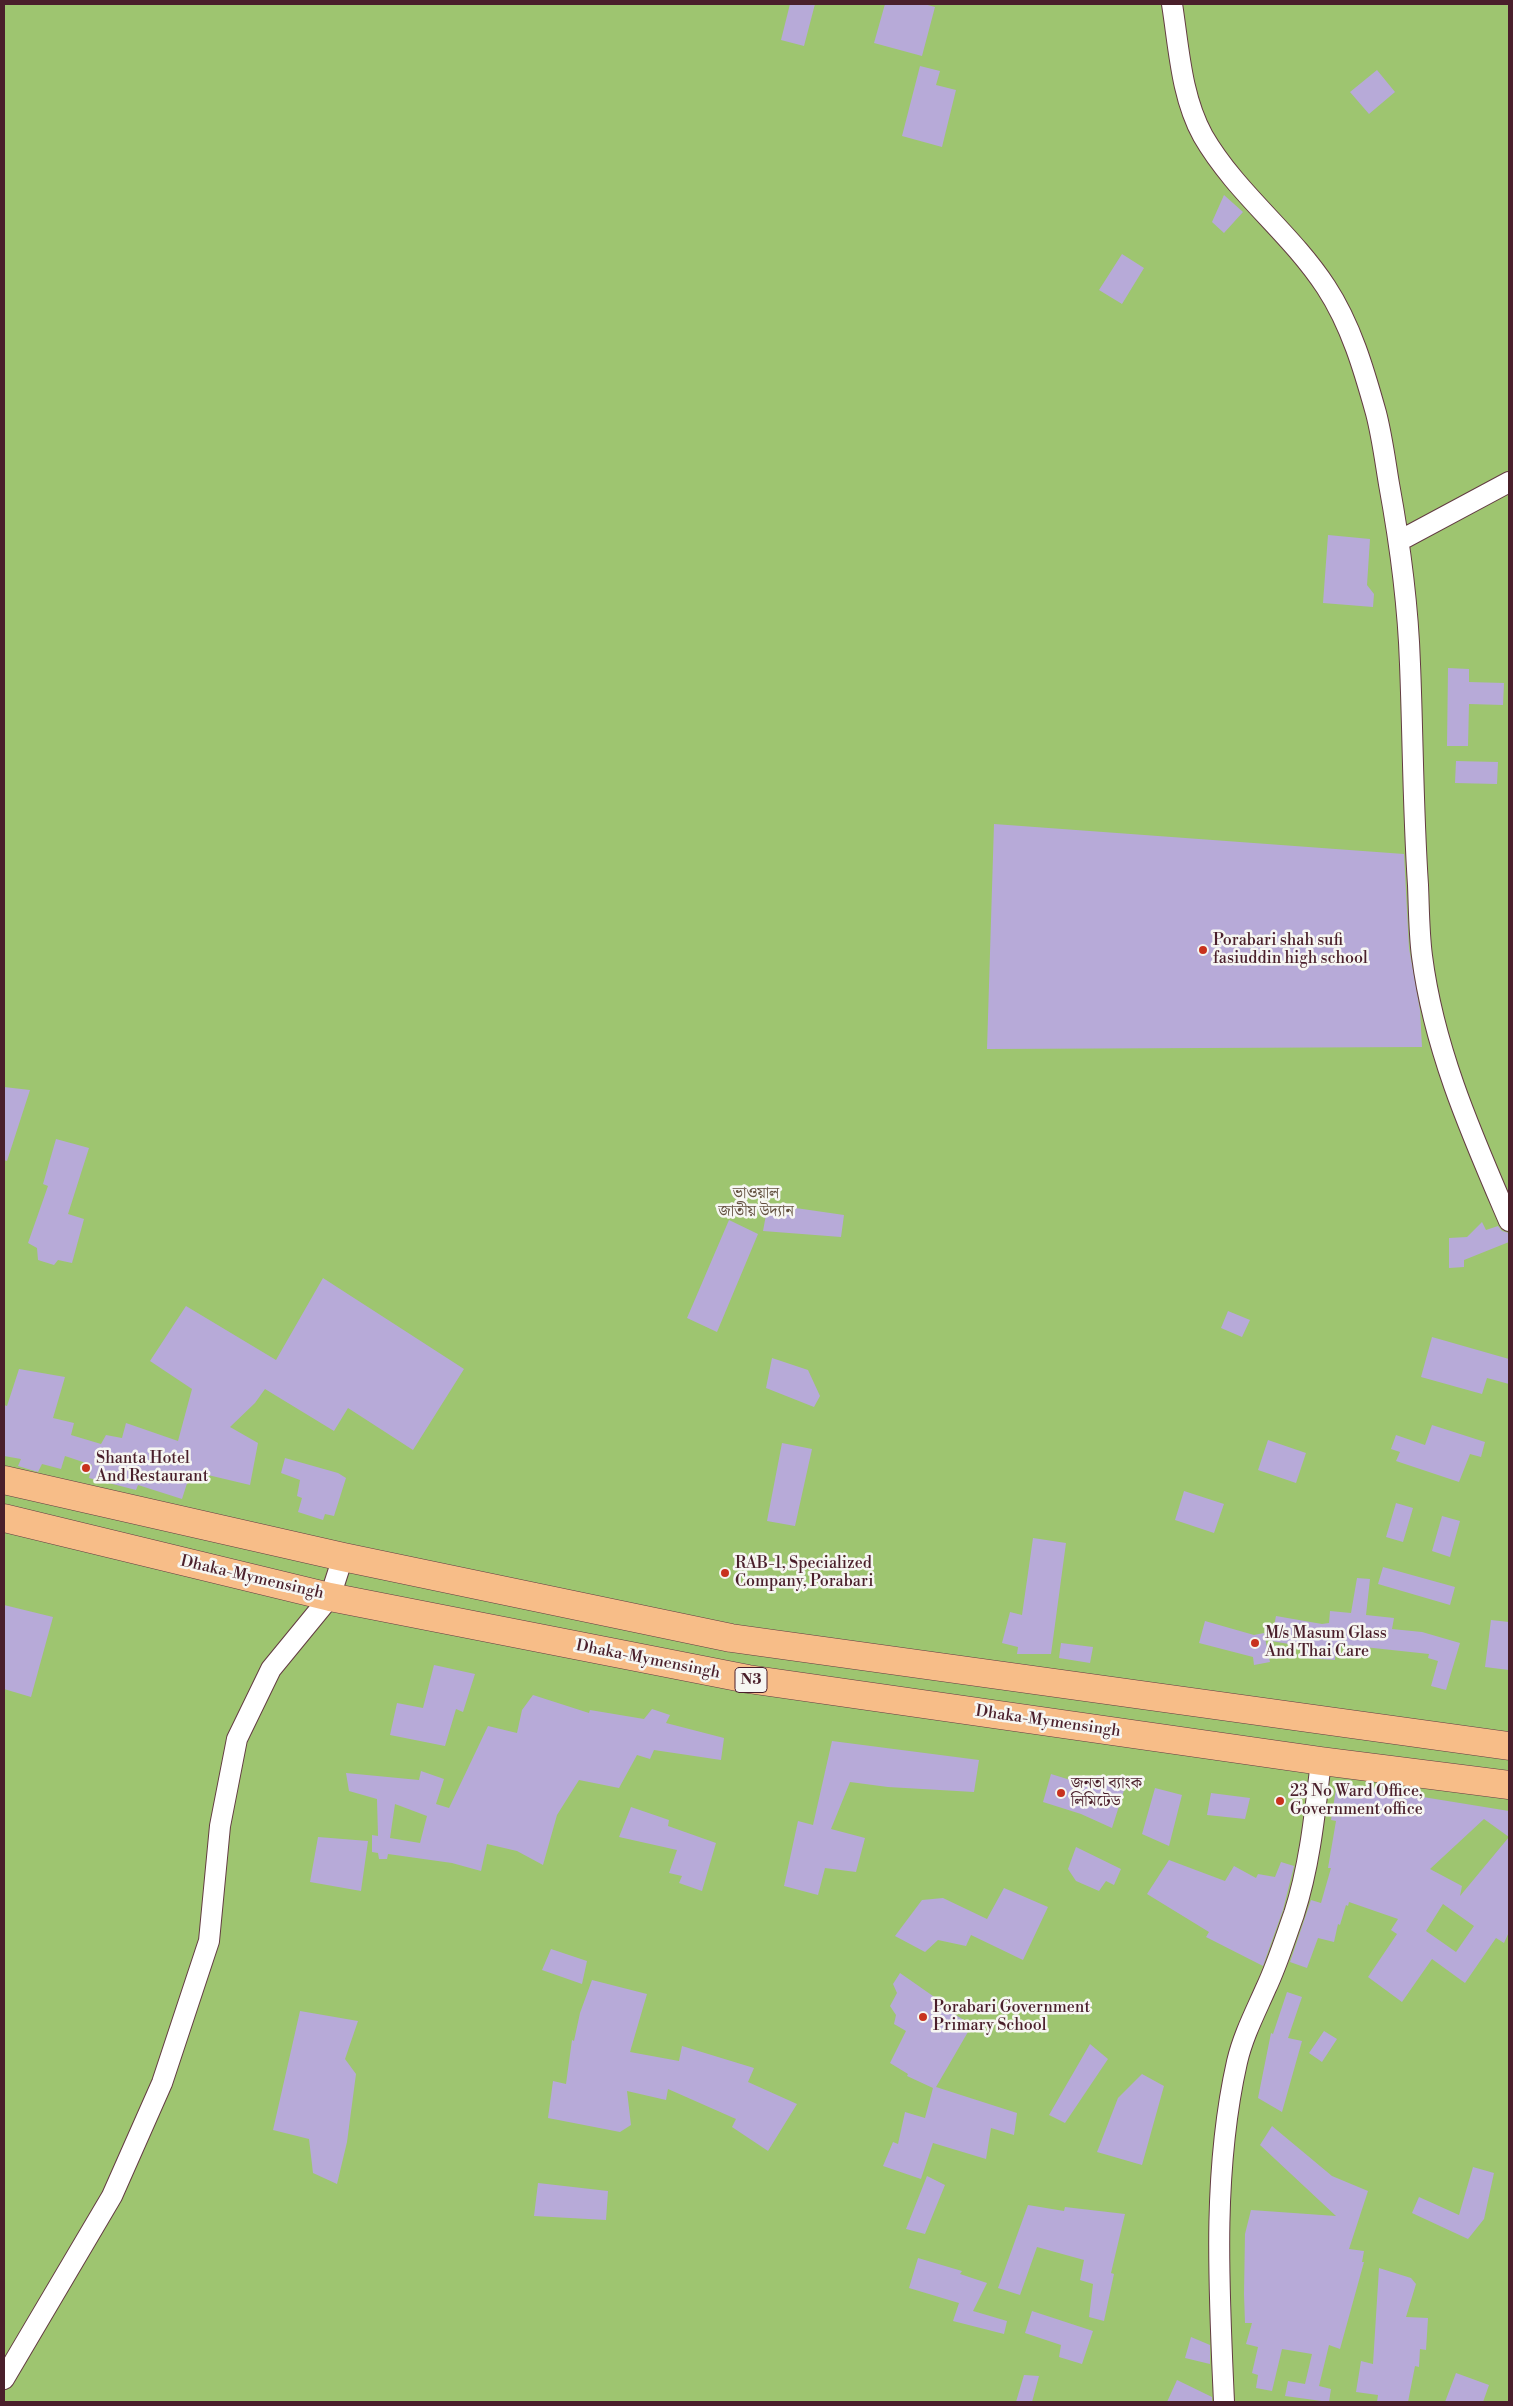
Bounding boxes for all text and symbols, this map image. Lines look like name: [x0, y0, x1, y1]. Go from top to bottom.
place label: Porabari shah sufi fasiuddin high school: [1213, 931, 1368, 969]
marker: Porabari shah sufi fasiuddin high school: [1197, 944, 1209, 956]
park label: ভাওয়াল জাতীয় উদ্যান: [718, 1184, 794, 1222]
place label: Shanta Hotel And Restaurant: [96, 1449, 208, 1487]
marker: Shanta Hotel And Restaurant: [80, 1462, 92, 1474]
street label: Dhaka-Mymensingh: [178, 1552, 326, 1604]
place label: RAB-1, Specialized Company, Porabari: [735, 1554, 873, 1592]
marker: RAB-1, Specialized Company, Porabari: [719, 1567, 731, 1579]
place label: M/s Masum Glass And Thai Care: [1265, 1624, 1387, 1662]
street label: Dhaka-Mymensingh: [574, 1637, 722, 1683]
marker: M/s Masum Glass And Thai Care: [1249, 1637, 1261, 1649]
road number: N3: [735, 1668, 767, 1692]
street label: Dhaka-Mymensingh: [974, 1702, 1122, 1742]
place label: জনতা ব্যাংক লিমিটেড: [1071, 1774, 1142, 1812]
place label: 23 No Ward Office, Government office: [1290, 1782, 1423, 1820]
marker: জনতা ব্যাংক লিমিটেড: [1055, 1787, 1067, 1799]
marker: 23 No Ward Office, Government office: [1274, 1795, 1286, 1807]
place label: Porabari Government Primary School: [933, 1998, 1090, 2036]
marker: Porabari Government Primary School: [917, 2011, 929, 2023]

